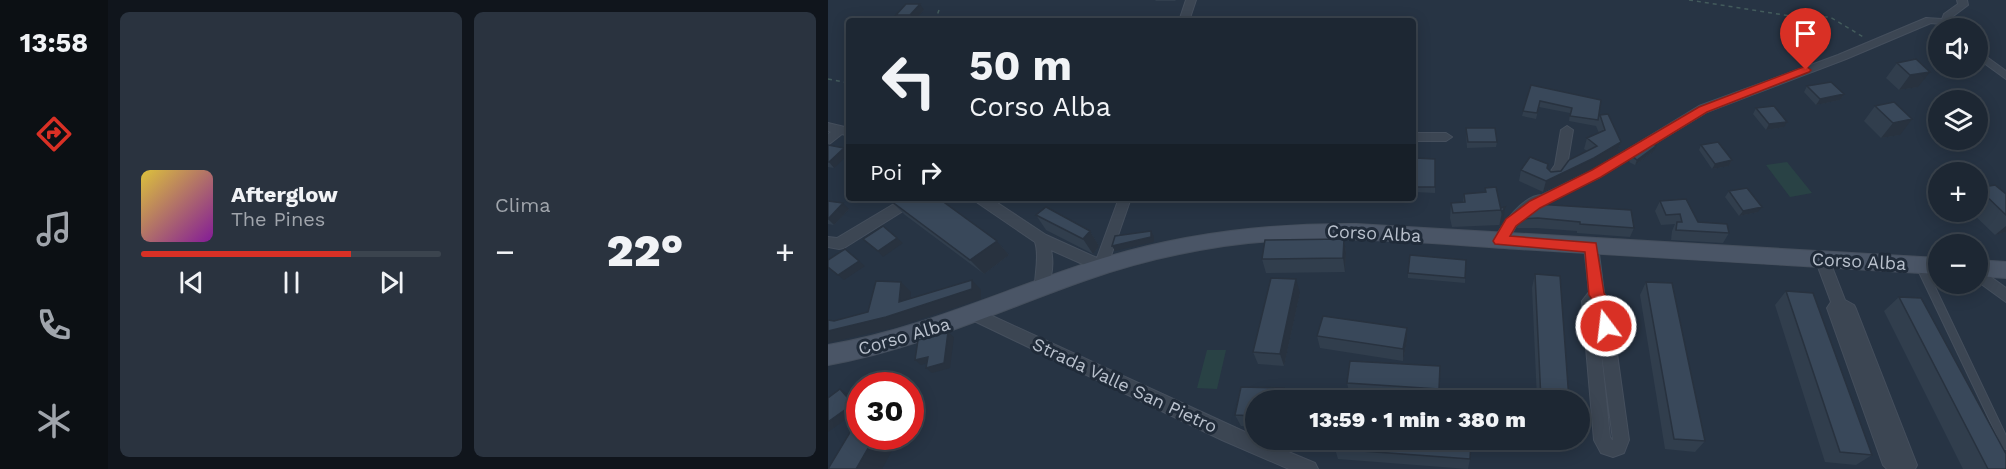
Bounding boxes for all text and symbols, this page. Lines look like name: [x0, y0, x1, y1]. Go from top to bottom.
pin: [1780, 8, 1831, 70]
icon: arrive: [1789, 17, 1822, 50]
map controls: [1928, 18, 1988, 294]
button: sound: [1928, 18, 1988, 78]
text: 13:58: [20, 27, 88, 59]
text: 50 m: [969, 41, 1072, 90]
icon: left: [870, 42, 948, 120]
button: layers: [1928, 90, 1988, 150]
text: Corso Alba: [969, 91, 1111, 123]
icon: directions: [33, 113, 75, 155]
icon: right: [914, 156, 947, 189]
text: Poi: [870, 160, 902, 185]
button: +: [1928, 162, 1988, 222]
text: Afterglow: [231, 182, 338, 207]
text: Clima: [495, 193, 551, 217]
text: The Pines: [231, 207, 325, 231]
icon: music: [33, 208, 75, 250]
street label: Corso Alba: [1326, 220, 1422, 246]
text: 22°: [607, 224, 683, 277]
text: −: [495, 232, 515, 271]
text: +: [775, 232, 795, 271]
button: −: [1928, 234, 1988, 294]
street label: Corso Alba: [1811, 248, 1907, 274]
icon: previous: [175, 266, 208, 299]
icon: pause: [275, 266, 308, 299]
icon: next: [375, 266, 408, 299]
position arrow: [1574, 294, 1638, 358]
icon: phone: [33, 304, 75, 346]
street label: Corso Alba: [856, 313, 952, 359]
street label: Strada Valle San Pietro: [1029, 333, 1221, 437]
speed limit sign: 30: [846, 372, 924, 450]
icon: climate: [33, 400, 75, 442]
text: 13:59 · 1 min · 380 m: [1309, 407, 1526, 432]

